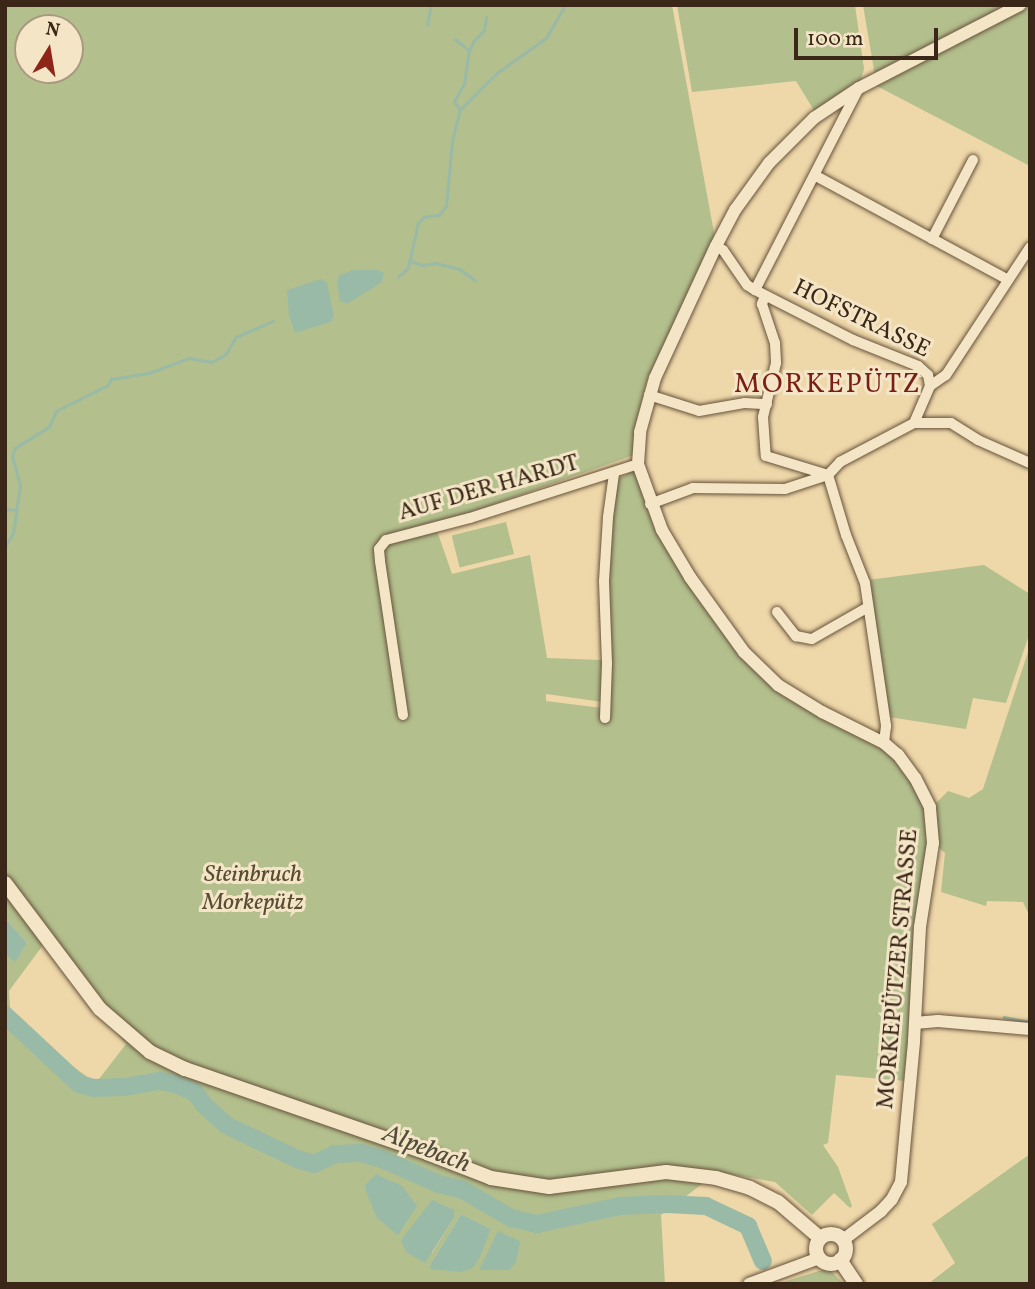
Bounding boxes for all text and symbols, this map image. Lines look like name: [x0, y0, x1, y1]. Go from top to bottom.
north arrow: [14, 14, 84, 84]
scale bar: [797, 14, 940, 58]
text: N: [43, 16, 62, 44]
text: 100 m: [807, 25, 864, 54]
street label: HOFSTRASSE: [788, 274, 934, 366]
district label: MORKEPÜTZ: [735, 368, 921, 402]
street label: AUF DER HARDT: [395, 449, 583, 529]
street label: MORKEPÜTZER STRASSE: [872, 828, 926, 1110]
park label: Steinbruch Morkepütz: [202, 862, 304, 918]
water label: Alpebach: [378, 1119, 474, 1181]

